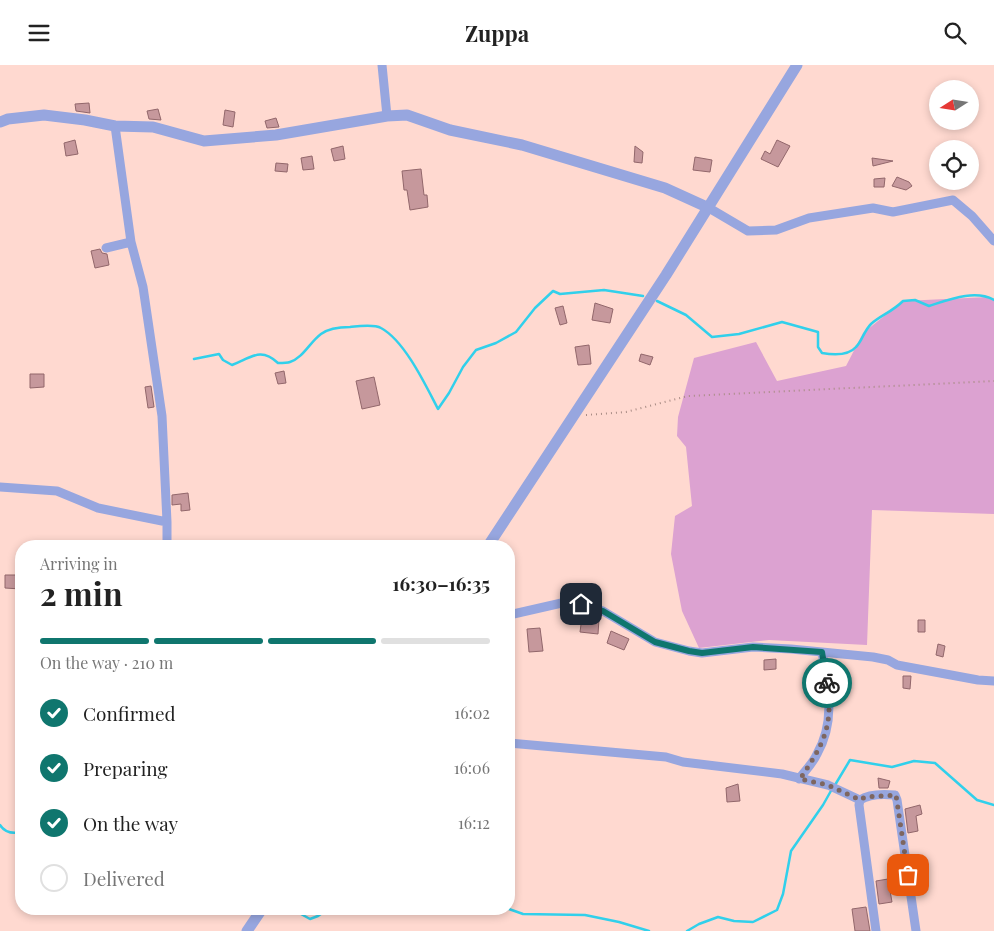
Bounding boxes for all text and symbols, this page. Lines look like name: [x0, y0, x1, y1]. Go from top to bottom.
text: Zuppa: [465, 18, 529, 48]
icon: menu: [25, 19, 53, 47]
icon: search: [941, 19, 969, 47]
north arrow: [929, 80, 979, 130]
map controls: [929, 80, 979, 190]
button: locate: [929, 140, 979, 190]
text: Arriving in: [40, 553, 118, 574]
text: 16:30–16:35: [392, 570, 490, 596]
text: 2 min: [40, 571, 123, 614]
pin: [560, 583, 602, 625]
icon: home: [567, 590, 595, 618]
text: On the way · 210 m: [40, 652, 173, 673]
courier: [802, 658, 852, 708]
icon: bike: [813, 669, 841, 697]
icon: check: [40, 699, 68, 727]
text: Confirmed: [83, 700, 176, 726]
text: 16:02: [454, 702, 490, 723]
icon: check: [40, 754, 68, 782]
text: Preparing: [83, 755, 168, 781]
text: 16:06: [454, 757, 490, 778]
icon: check: [40, 809, 68, 837]
text: On the way: [83, 810, 178, 836]
text: 16:12: [458, 812, 490, 833]
pin: [887, 854, 929, 896]
icon: bag: [894, 861, 922, 889]
text: Delivered: [83, 865, 165, 891]

